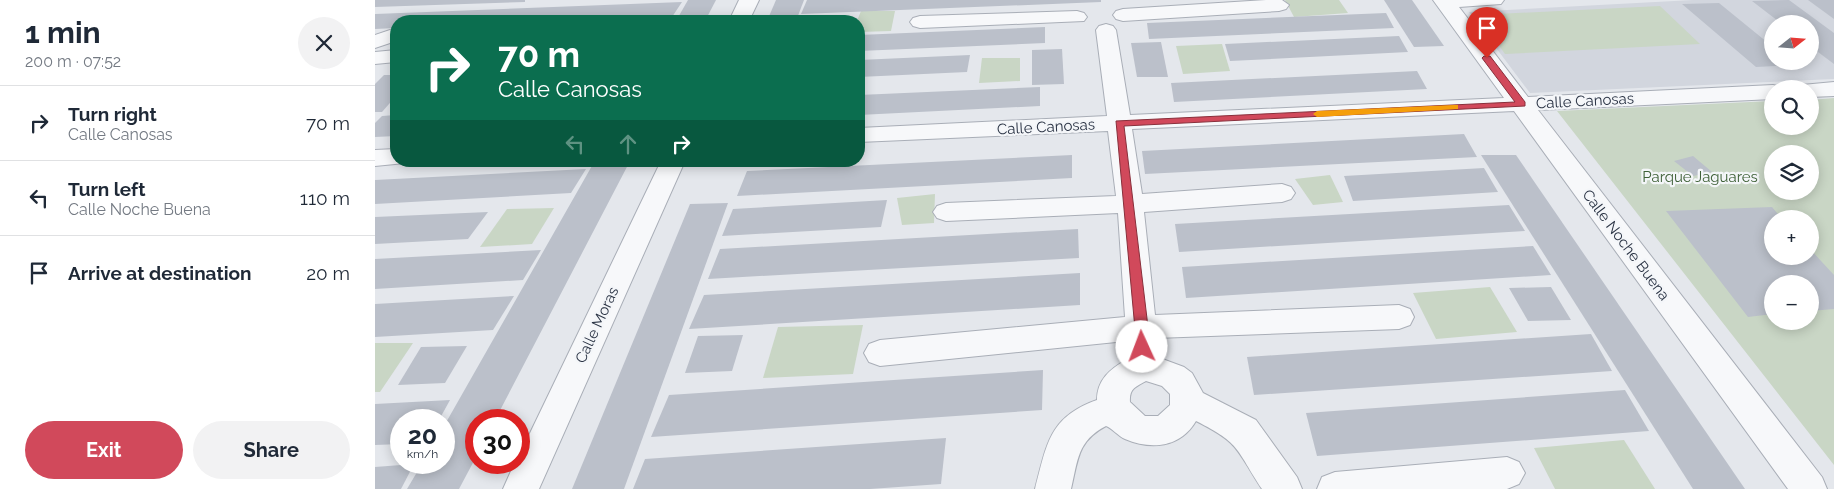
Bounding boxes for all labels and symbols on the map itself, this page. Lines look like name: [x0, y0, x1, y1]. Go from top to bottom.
pin: [1466, 7, 1508, 58]
north arrow: [1764, 15, 1819, 70]
street label: Calle Canosas: [1536, 89, 1634, 113]
street label: Calle Canosas: [997, 115, 1095, 139]
park label: Parque Jaguares: [1642, 168, 1758, 186]
street label: Calle Noche Buena: [1579, 186, 1673, 304]
street label: Calle Moras: [572, 284, 622, 366]
position arrow: [1115, 320, 1167, 372]
speed limit sign: 30: [465, 409, 530, 474]

